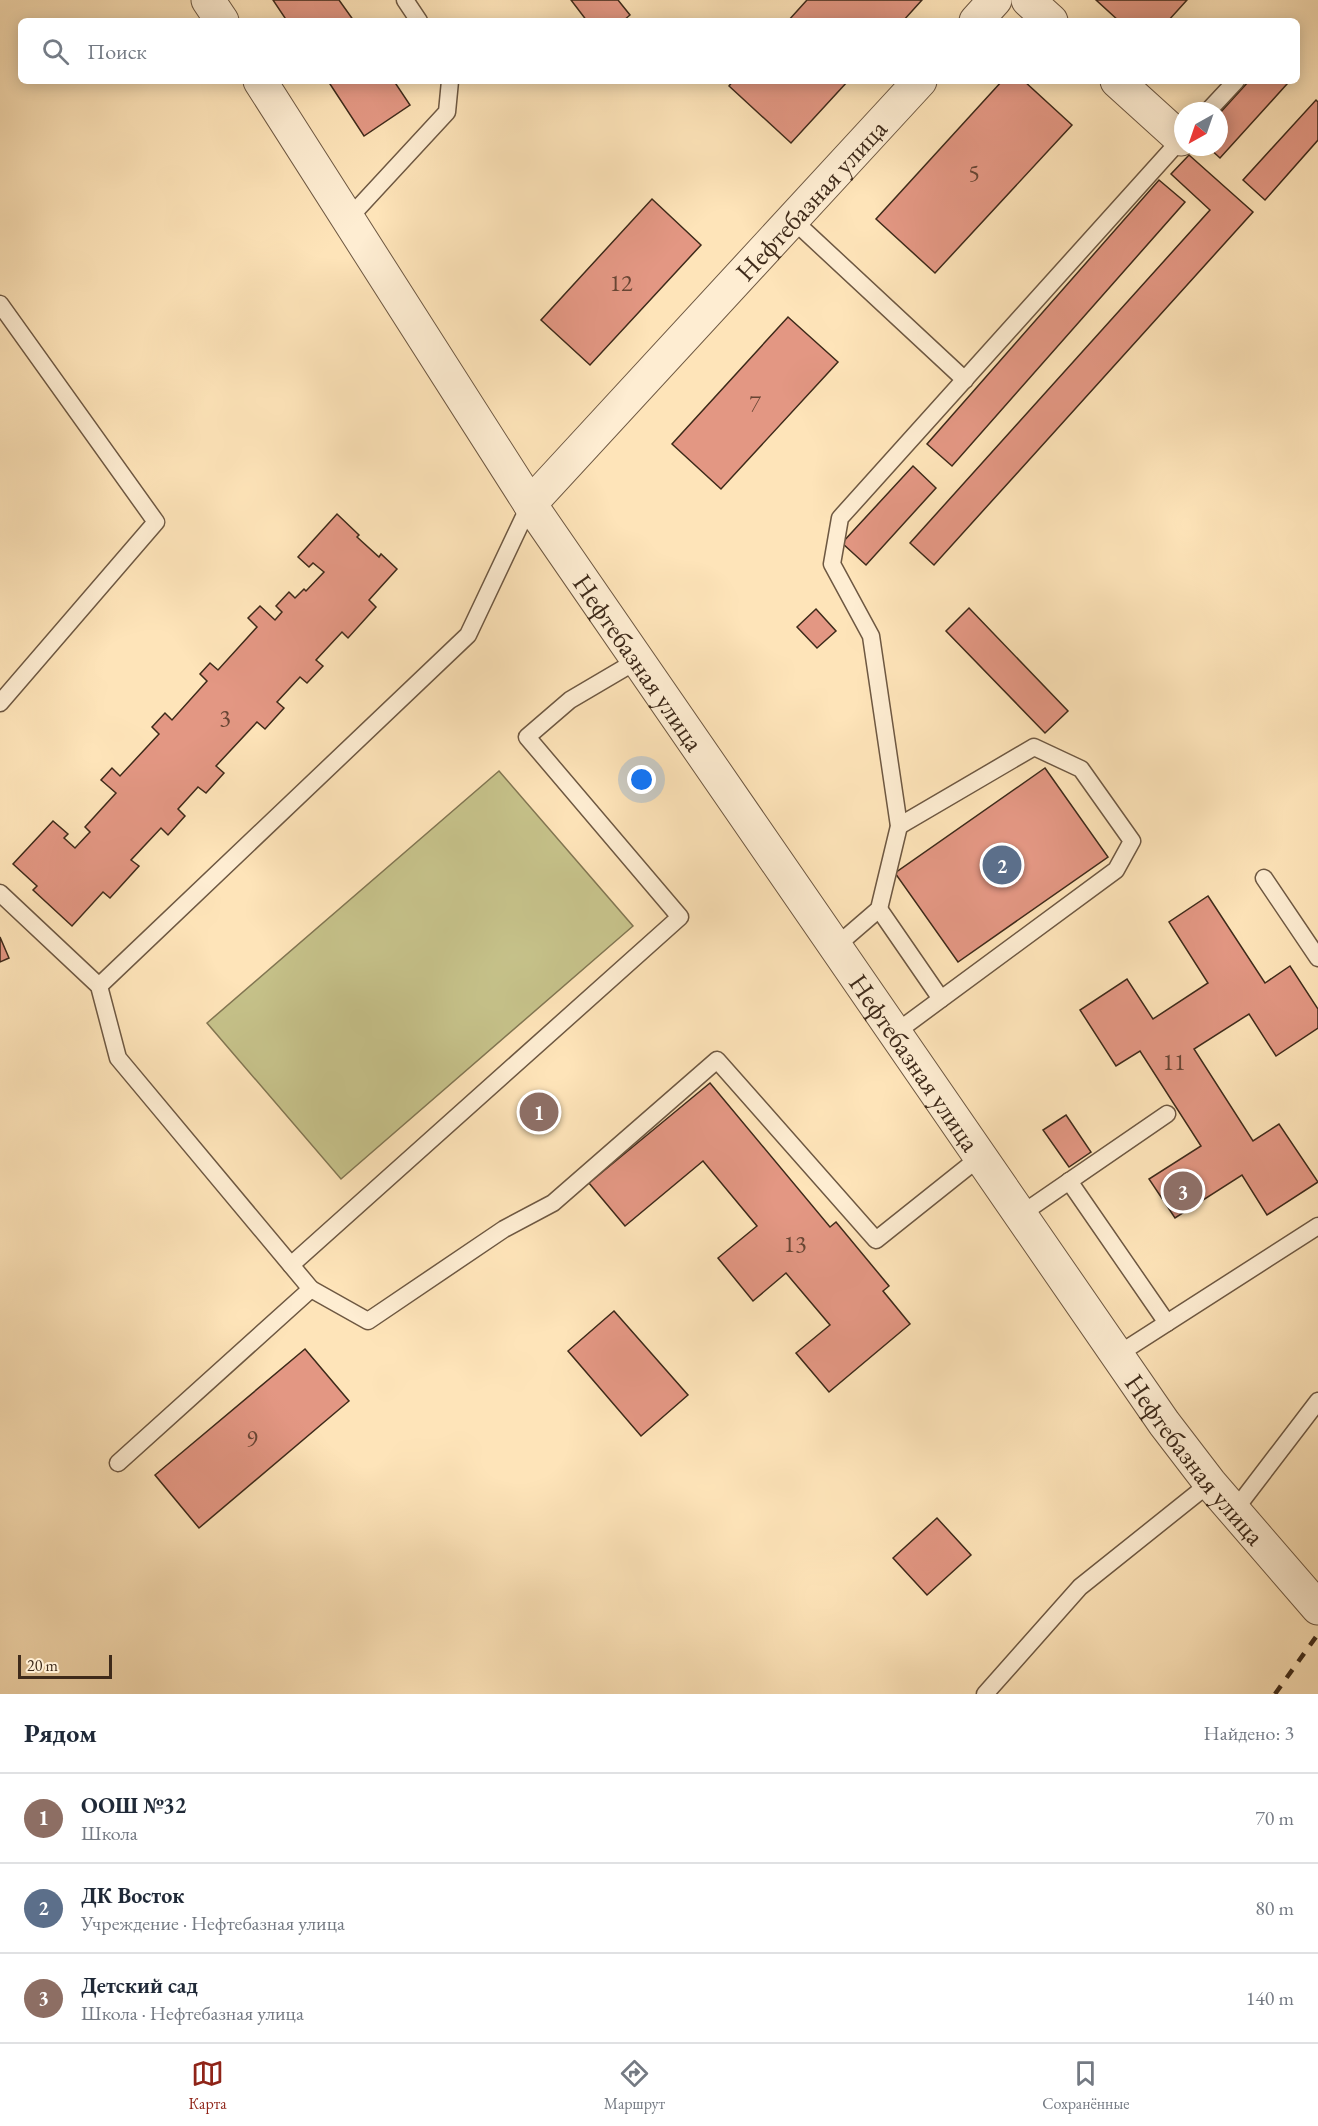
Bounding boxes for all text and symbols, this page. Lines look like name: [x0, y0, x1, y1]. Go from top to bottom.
search box: [18, 18, 1300, 84]
icon: search: [39, 35, 72, 68]
text: Поиск: [87, 37, 147, 66]
north arrow: [1174, 102, 1228, 156]
street label: Нефтебазная улица: [727, 111, 894, 288]
house number: 5: [968, 157, 980, 188]
house number: 12: [609, 267, 633, 298]
house number: 7: [749, 388, 761, 419]
street label: Нефтебазная улица: [566, 567, 713, 758]
house number: 3: [219, 702, 231, 733]
your location: [627, 765, 656, 794]
pin: 2: [982, 842, 1022, 888]
street label: Нефтебазная улица: [842, 967, 989, 1158]
house number: 11: [1162, 1046, 1186, 1077]
pin: 1: [520, 1090, 558, 1134]
pin: 3: [1164, 1168, 1202, 1214]
house number: 13: [783, 1228, 807, 1259]
street label: Нефтебазная улица: [1118, 1367, 1273, 1552]
house number: 9: [246, 1423, 258, 1454]
scale bar: [18, 1652, 112, 1680]
text: 20 m: [27, 1655, 58, 1676]
text: Рядом: [24, 1716, 97, 1750]
text: Найдено: 3: [1203, 1720, 1294, 1746]
text: ООШ №32: [81, 1791, 186, 1820]
text: 1: [38, 1805, 49, 1831]
text: 70 m: [1255, 1805, 1294, 1831]
text: Школа: [81, 1820, 138, 1846]
text: ДК Восток: [81, 1881, 185, 1910]
text: 2: [38, 1895, 49, 1921]
text: 80 m: [1255, 1895, 1294, 1921]
text: Учреждение · Нефтебазная улица: [81, 1910, 345, 1936]
text: Детский сад: [81, 1971, 198, 2000]
text: 3: [38, 1985, 49, 2011]
text: 140 m: [1246, 1985, 1294, 2011]
text: Школа · Нефтебазная улица: [81, 2000, 304, 2026]
tab: Карта: [189, 2057, 227, 2114]
tab: Маршрут: [604, 2057, 665, 2114]
tab: Сохранённые: [1042, 2057, 1129, 2114]

